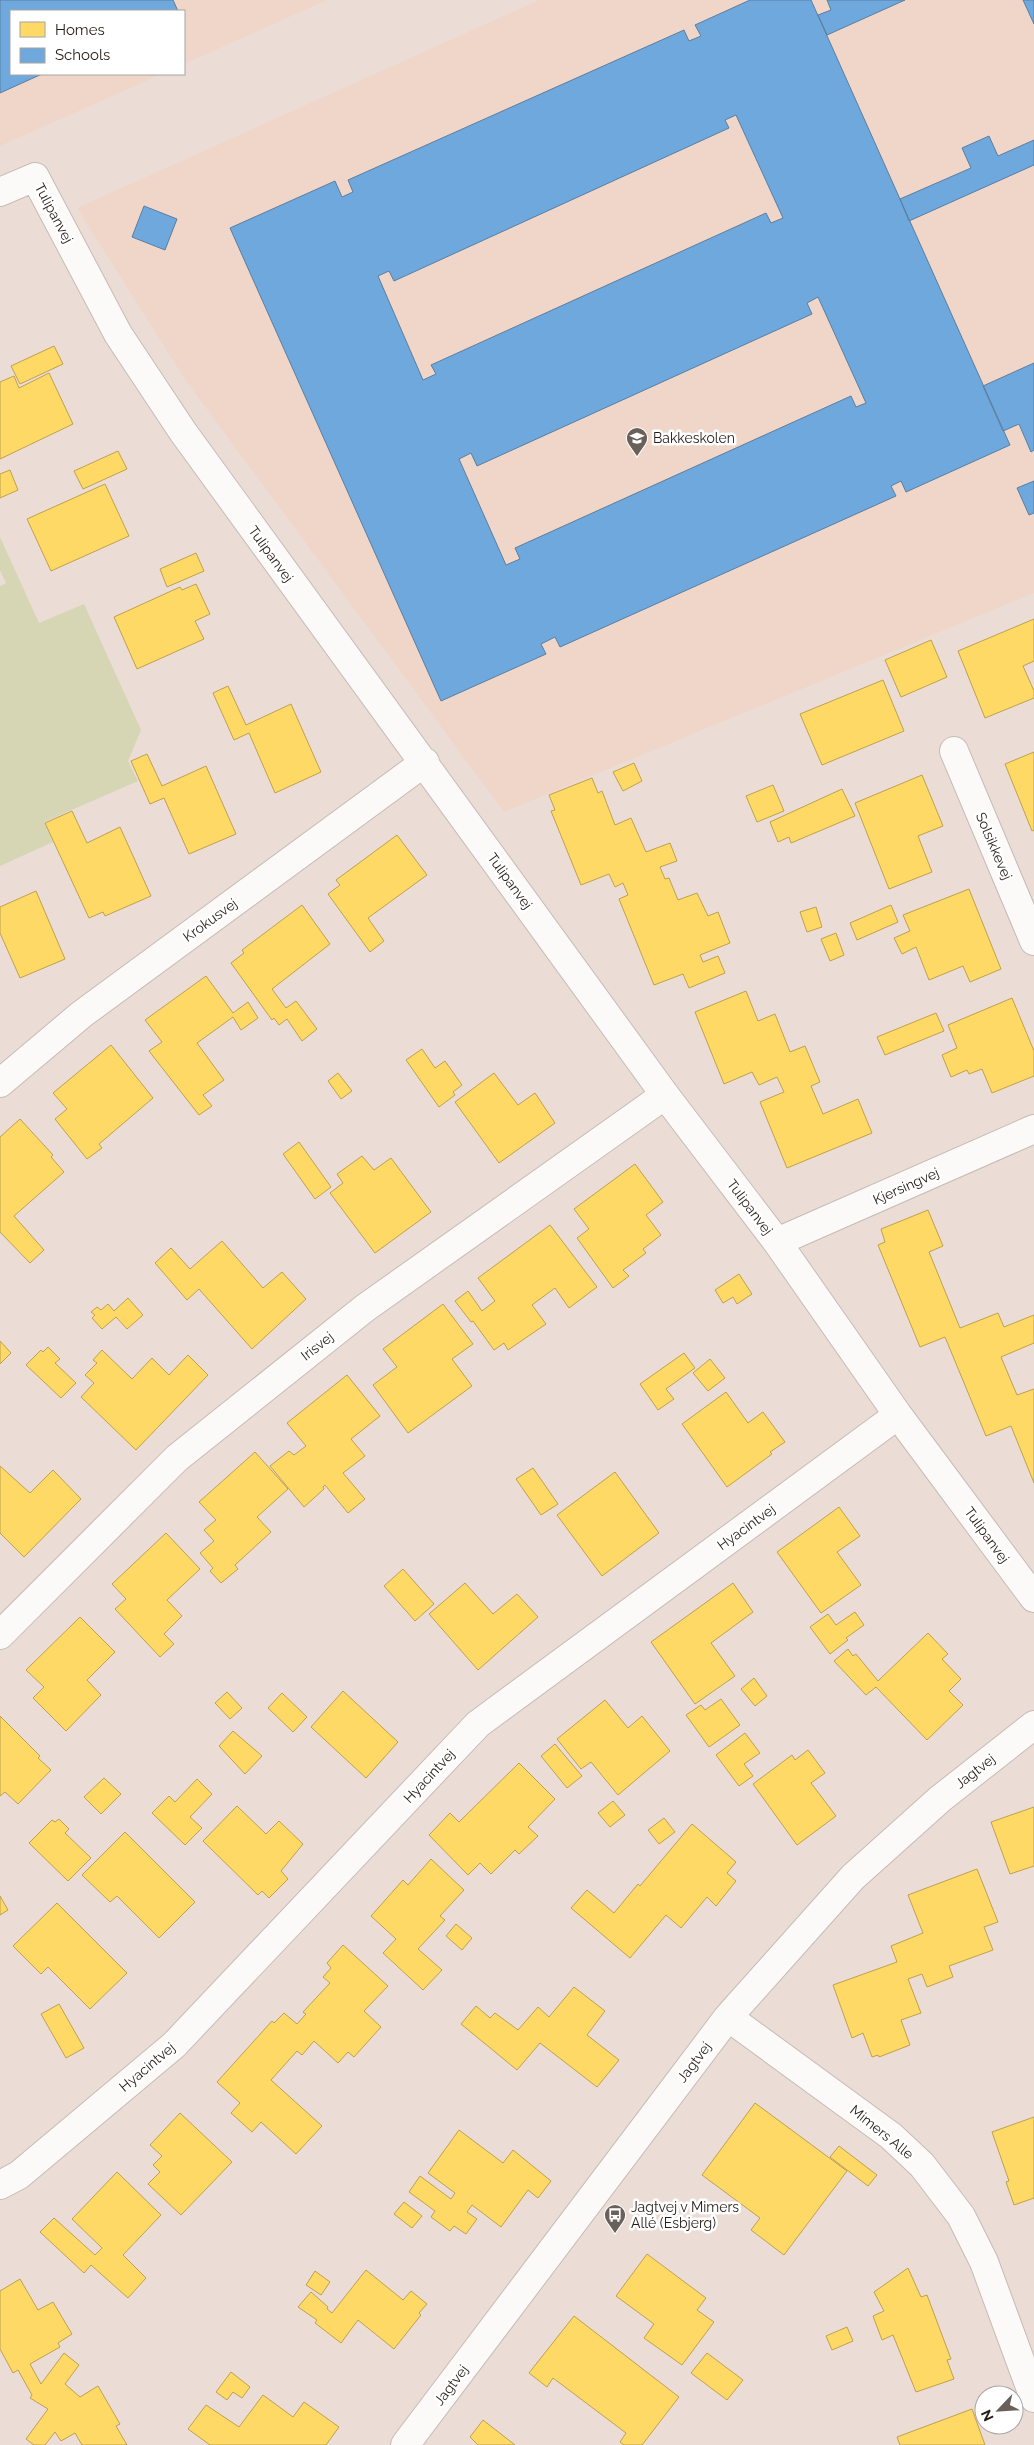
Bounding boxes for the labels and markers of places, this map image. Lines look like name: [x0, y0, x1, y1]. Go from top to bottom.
school or university icon: Bakkeskolen: [625, 426, 649, 457]
place label: Bakkeskolen: [653, 430, 735, 446]
place label: Jagtvej v Mimers Allé (Esbjerg): [631, 2199, 739, 2231]
bus stop icon: Jagtvej v Mimers Allé (Esbjerg): [603, 2203, 627, 2234]

